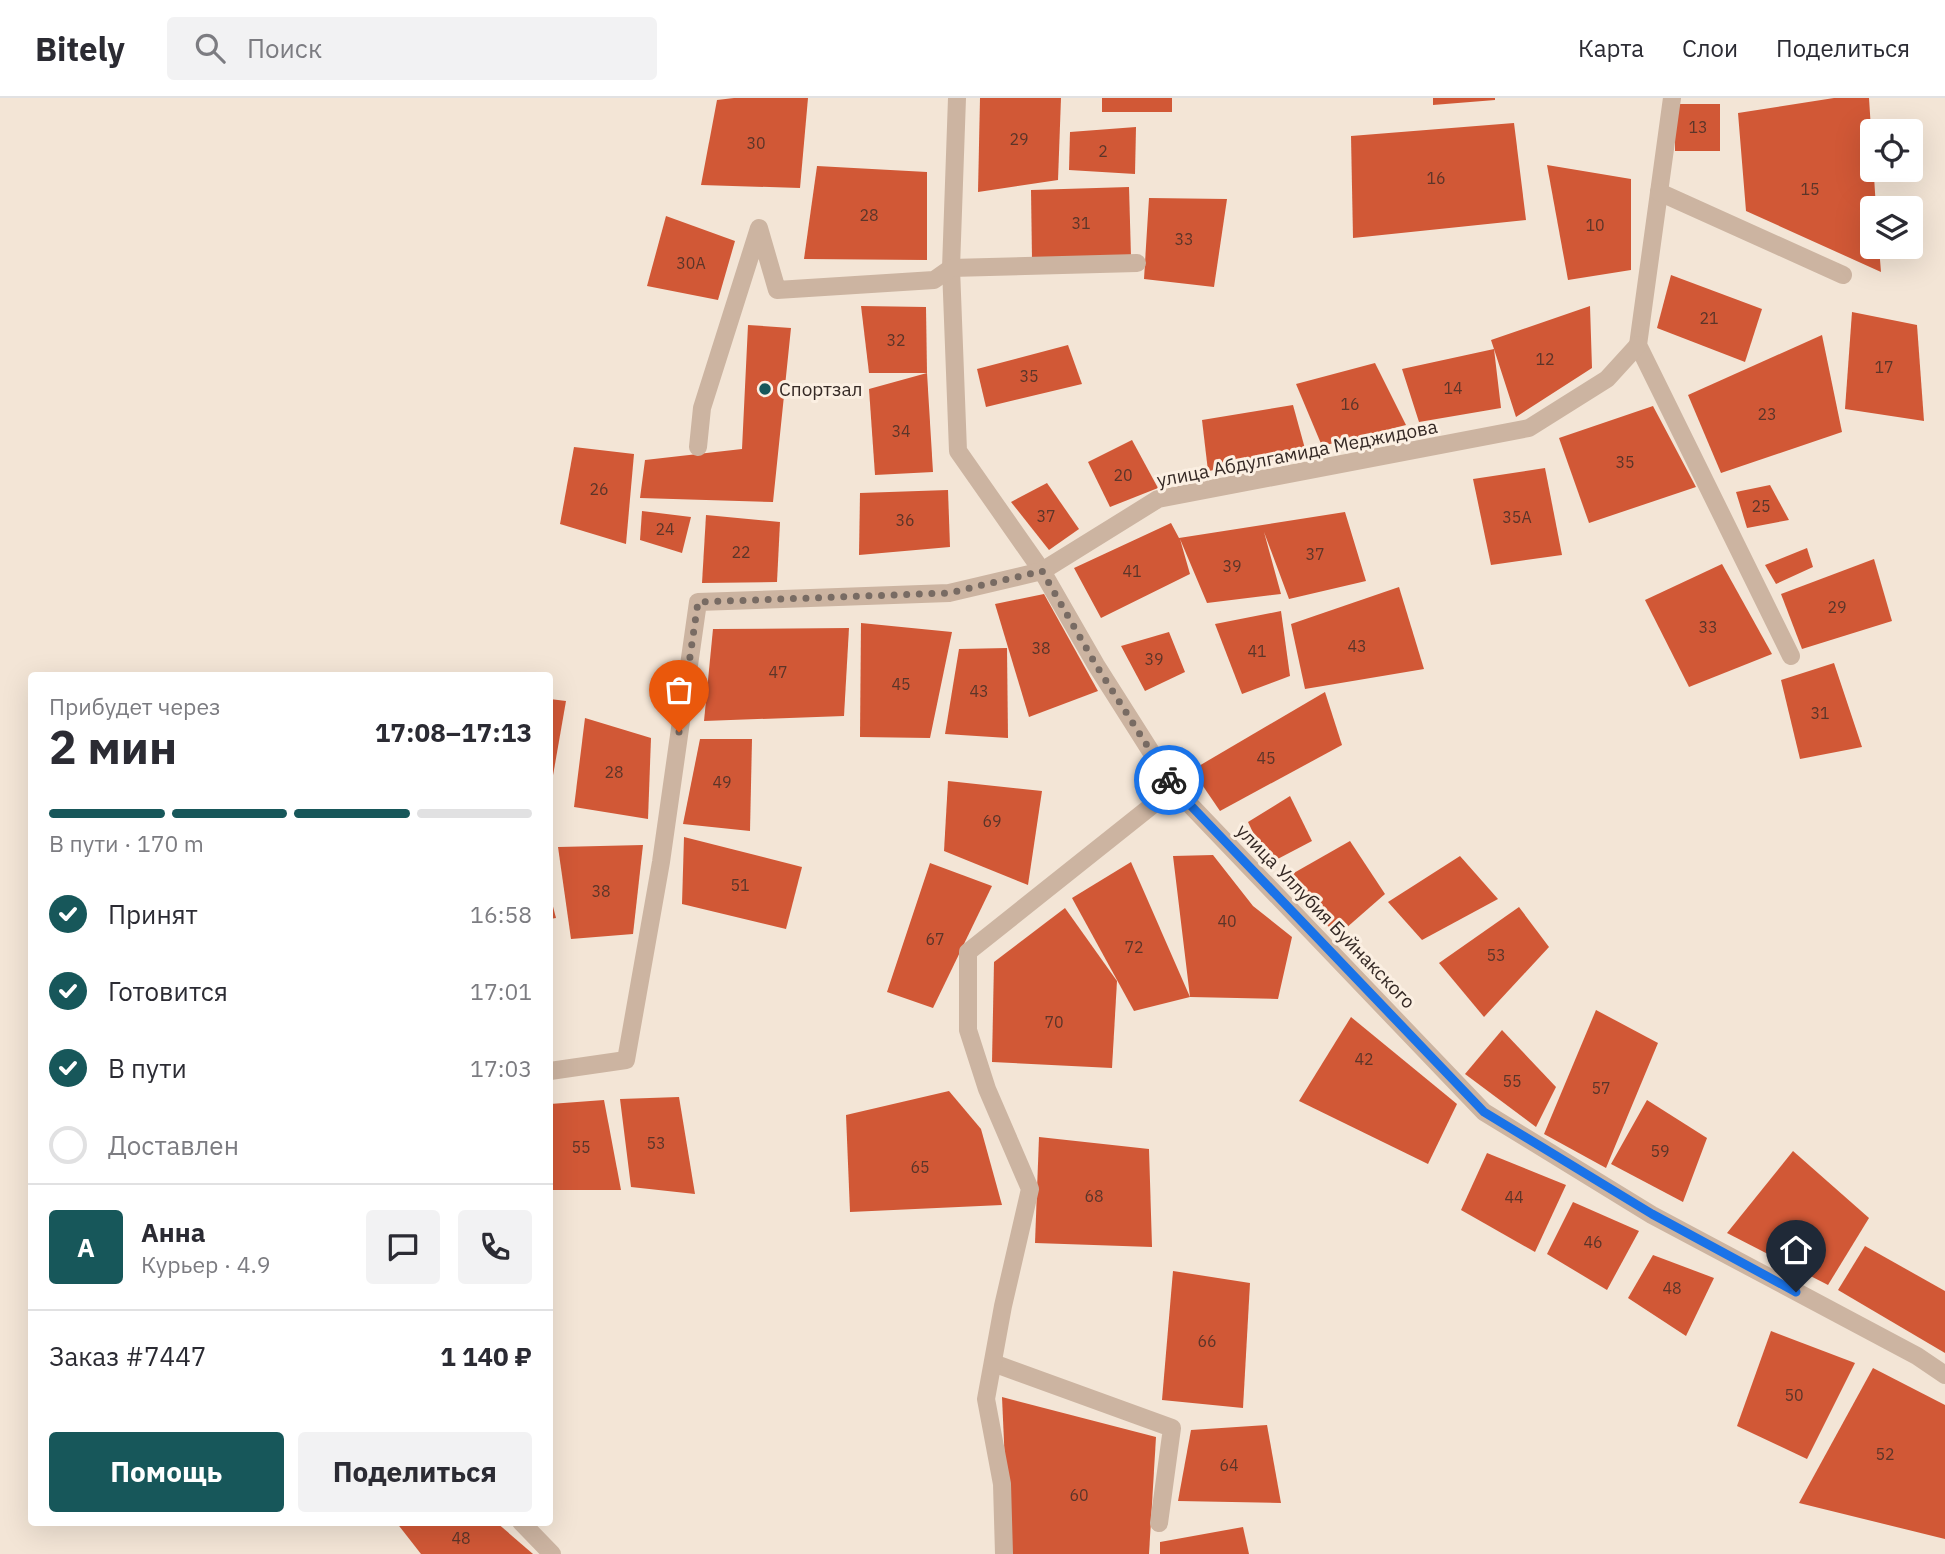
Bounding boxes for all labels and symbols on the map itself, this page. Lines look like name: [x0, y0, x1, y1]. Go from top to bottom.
house number: 13: [1688, 117, 1708, 137]
house number: 29: [1009, 129, 1029, 149]
house number: 30: [746, 133, 766, 153]
house number: 2: [1098, 141, 1108, 161]
house number: 16: [1426, 168, 1446, 188]
house number: 15: [1800, 179, 1820, 199]
house number: 28: [859, 205, 879, 225]
house number: 31: [1071, 213, 1091, 233]
house number: 10: [1585, 215, 1605, 235]
house number: 33: [1174, 229, 1194, 249]
house number: 30А: [676, 253, 706, 273]
house number: 21: [1699, 308, 1719, 328]
house number: 32: [886, 330, 906, 350]
house number: 12: [1535, 349, 1555, 369]
house number: 17: [1874, 357, 1894, 377]
house number: 35: [1019, 366, 1039, 386]
place label: Спортзал: [779, 377, 863, 401]
house number: 14: [1443, 378, 1463, 398]
marker: Спортзал: [757, 381, 773, 397]
house number: 16: [1340, 394, 1360, 414]
house number: 23: [1757, 404, 1777, 424]
street label: улица Абдулгамида Меджидова: [1155, 414, 1439, 492]
house number: 34: [891, 421, 911, 441]
house number: 35: [1615, 452, 1635, 472]
house number: 20: [1113, 465, 1133, 485]
house number: 26: [589, 479, 609, 499]
house number: 25: [1751, 496, 1771, 516]
house number: 37: [1036, 506, 1056, 526]
house number: 35А: [1502, 507, 1532, 527]
house number: 36: [895, 510, 915, 530]
house number: 24: [655, 519, 675, 539]
house number: 22: [731, 542, 751, 562]
house number: 37: [1305, 544, 1325, 564]
house number: 39: [1222, 556, 1242, 576]
house number: 41: [1122, 561, 1142, 581]
house number: 29: [1827, 597, 1847, 617]
house number: 33: [1698, 617, 1718, 637]
house number: 43: [1347, 636, 1367, 656]
house number: 38: [1031, 638, 1051, 658]
house number: 41: [1247, 641, 1267, 661]
house number: 39: [1144, 649, 1164, 669]
pin: [649, 660, 709, 732]
house number: 47: [768, 662, 788, 682]
house number: 45: [891, 674, 911, 694]
house number: 43: [969, 681, 989, 701]
house number: 31: [1810, 703, 1830, 723]
courier: [1134, 745, 1204, 815]
house number: 45: [1256, 748, 1276, 768]
house number: 28: [604, 762, 624, 782]
house number: 49: [712, 772, 732, 792]
house number: 69: [982, 811, 1002, 831]
street label: улица Уллубия Буйнакского: [1231, 819, 1421, 1013]
house number: 51: [730, 875, 750, 895]
house number: 38: [591, 881, 611, 901]
house number: 40: [1217, 911, 1237, 931]
house number: 67: [925, 929, 945, 949]
house number: 72: [1124, 937, 1144, 957]
house number: 53: [1486, 945, 1506, 965]
house number: 70: [1044, 1012, 1064, 1032]
house number: 42: [1354, 1049, 1374, 1069]
house number: 55: [1502, 1071, 1522, 1091]
house number: 57: [1591, 1078, 1611, 1098]
house number: 53: [646, 1133, 666, 1153]
house number: 55: [571, 1137, 591, 1157]
house number: 59: [1650, 1141, 1670, 1161]
house number: 65: [910, 1157, 930, 1177]
house number: 68: [1084, 1186, 1104, 1206]
house number: 44: [1504, 1187, 1524, 1207]
pin: [1766, 1220, 1826, 1292]
house number: 46: [1583, 1232, 1603, 1252]
house number: 48: [1662, 1278, 1682, 1298]
house number: 66: [1197, 1331, 1217, 1351]
house number: 50: [1784, 1385, 1804, 1405]
house number: 52: [1875, 1444, 1895, 1464]
house number: 64: [1219, 1455, 1239, 1475]
house number: 60: [1069, 1485, 1089, 1505]
house number: 48: [451, 1528, 471, 1548]

